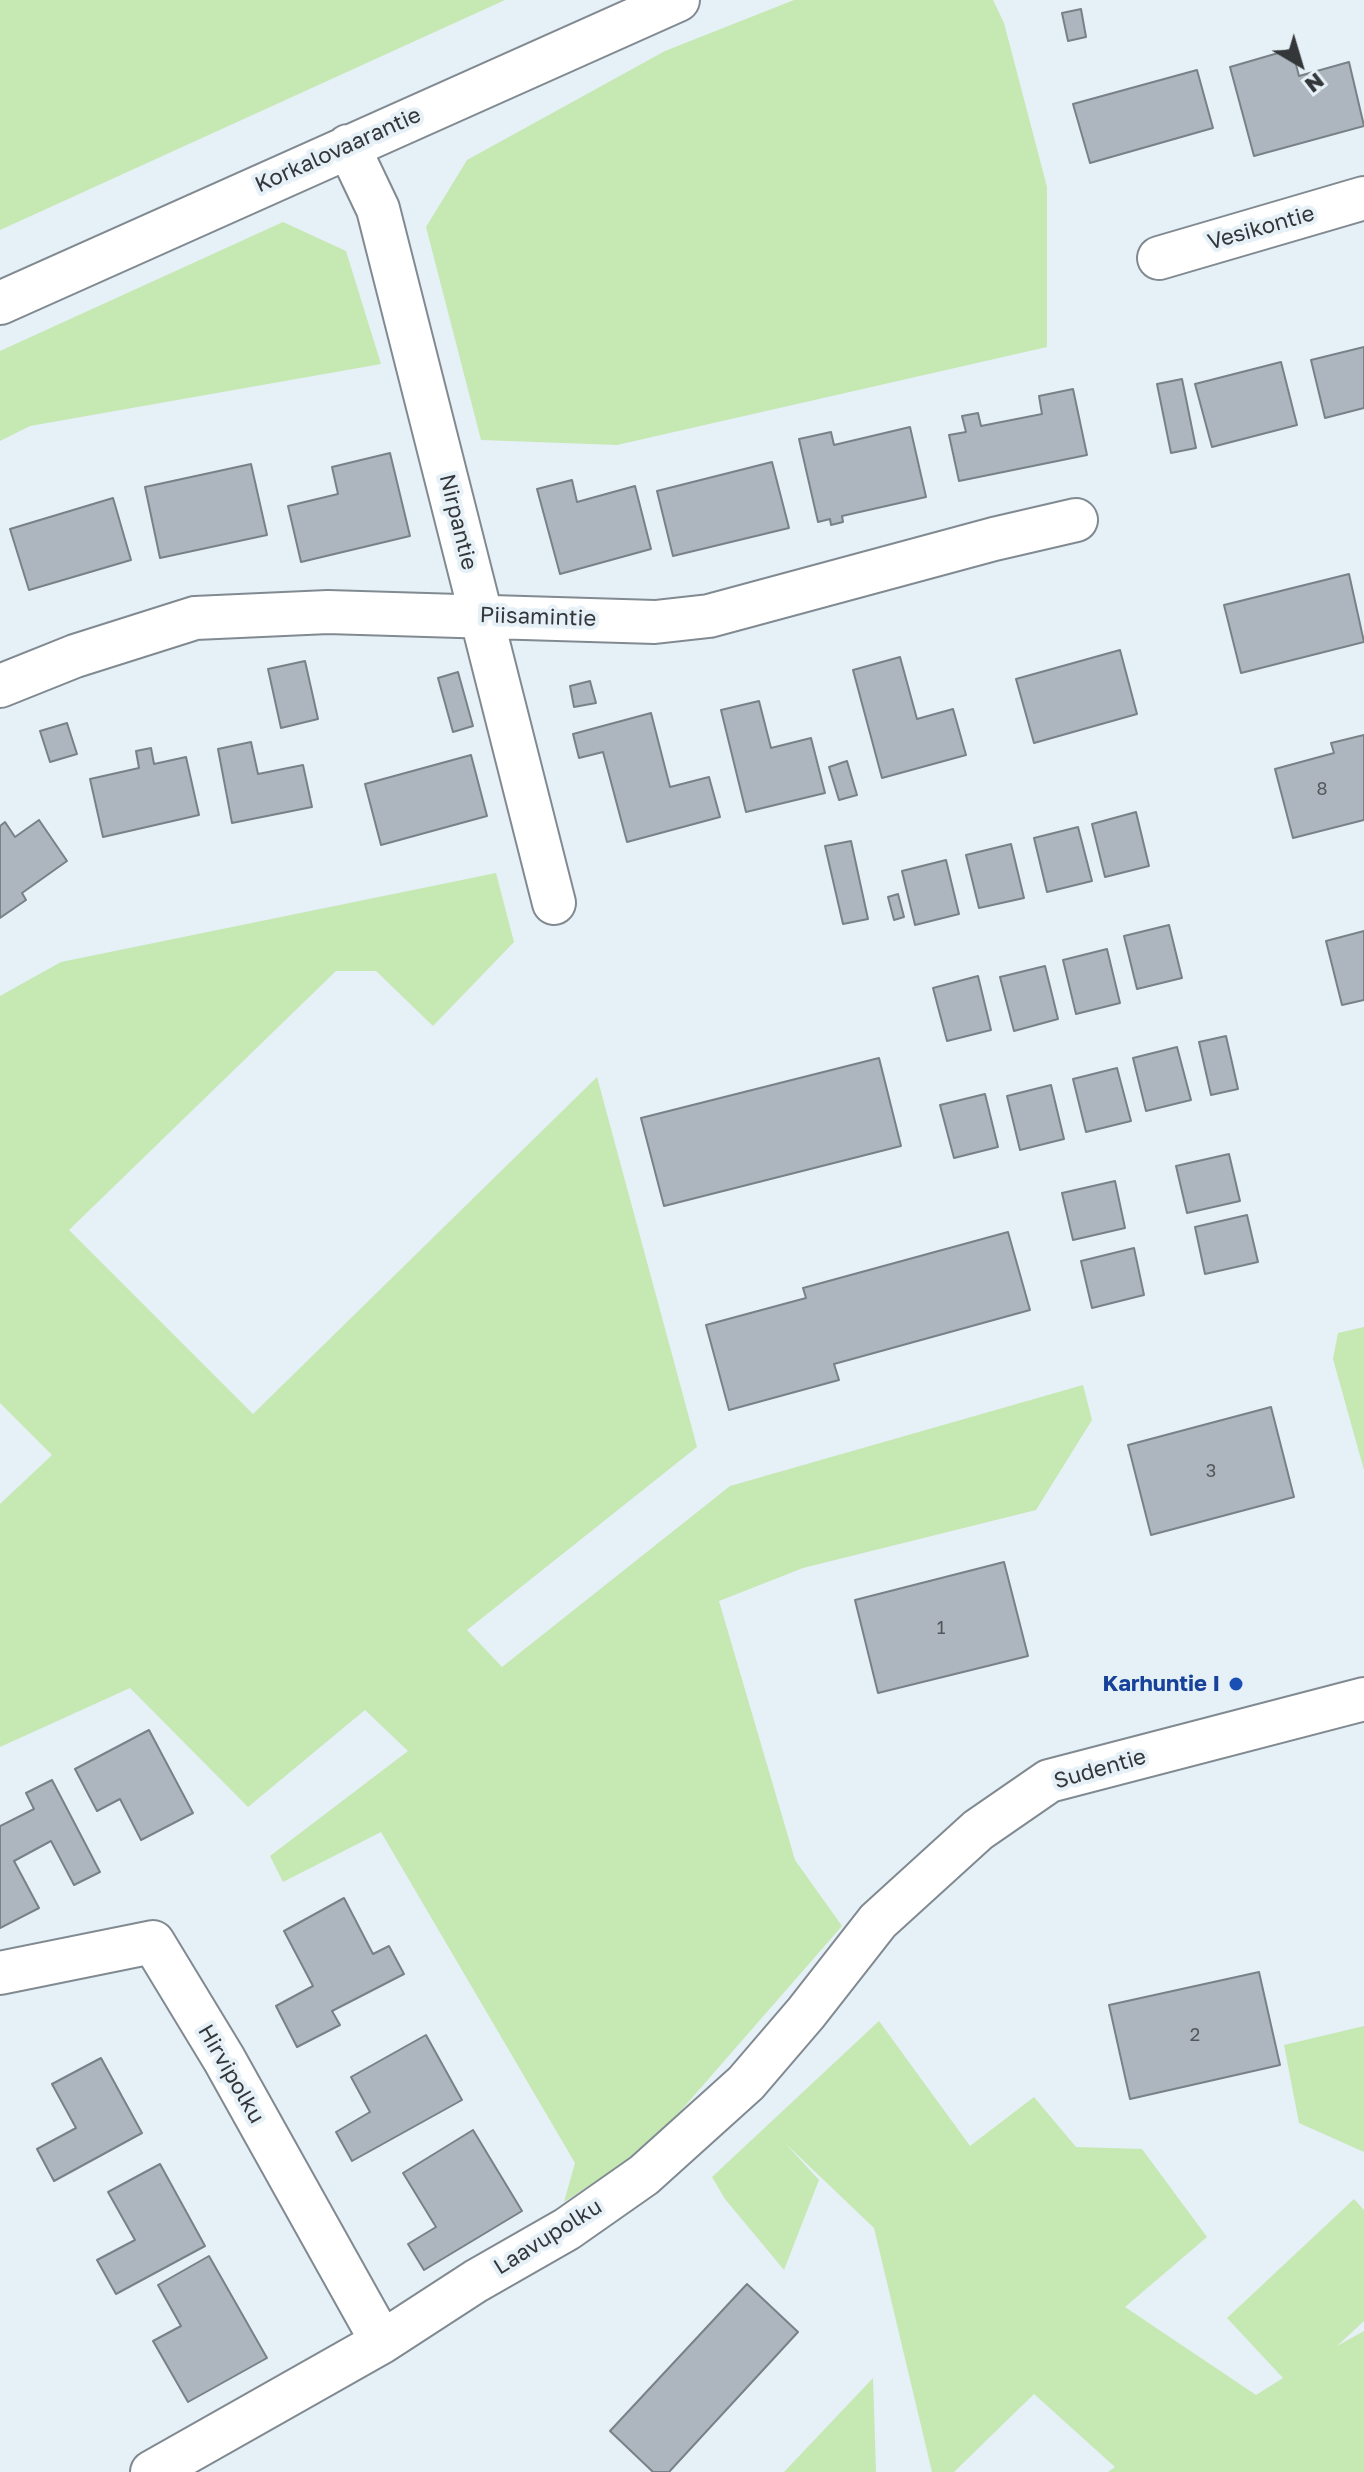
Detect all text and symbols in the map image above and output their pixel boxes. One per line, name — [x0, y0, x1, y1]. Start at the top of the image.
north arrow — [1260, 24, 1340, 104]
text: N — [1300, 68, 1330, 99]
street label: Korkalovaarantie — [251, 102, 425, 198]
street label: Vesikontie — [1205, 200, 1317, 256]
street label: Nirpantie — [433, 471, 483, 573]
street label: Piisamintie — [479, 602, 597, 632]
house number: 8 — [1317, 778, 1327, 800]
house number: 3 — [1206, 1460, 1216, 1482]
house number: 1 — [937, 1617, 945, 1639]
place label: Karhuntie I — [1102, 1671, 1220, 1697]
marker: Karhuntie I — [1227, 1675, 1245, 1693]
street label: Sudentie — [1051, 1743, 1149, 1795]
street label: Hirvipolku — [192, 2020, 270, 2128]
house number: 2 — [1190, 2024, 1200, 2046]
street label: Laavupolku — [489, 2193, 607, 2281]

